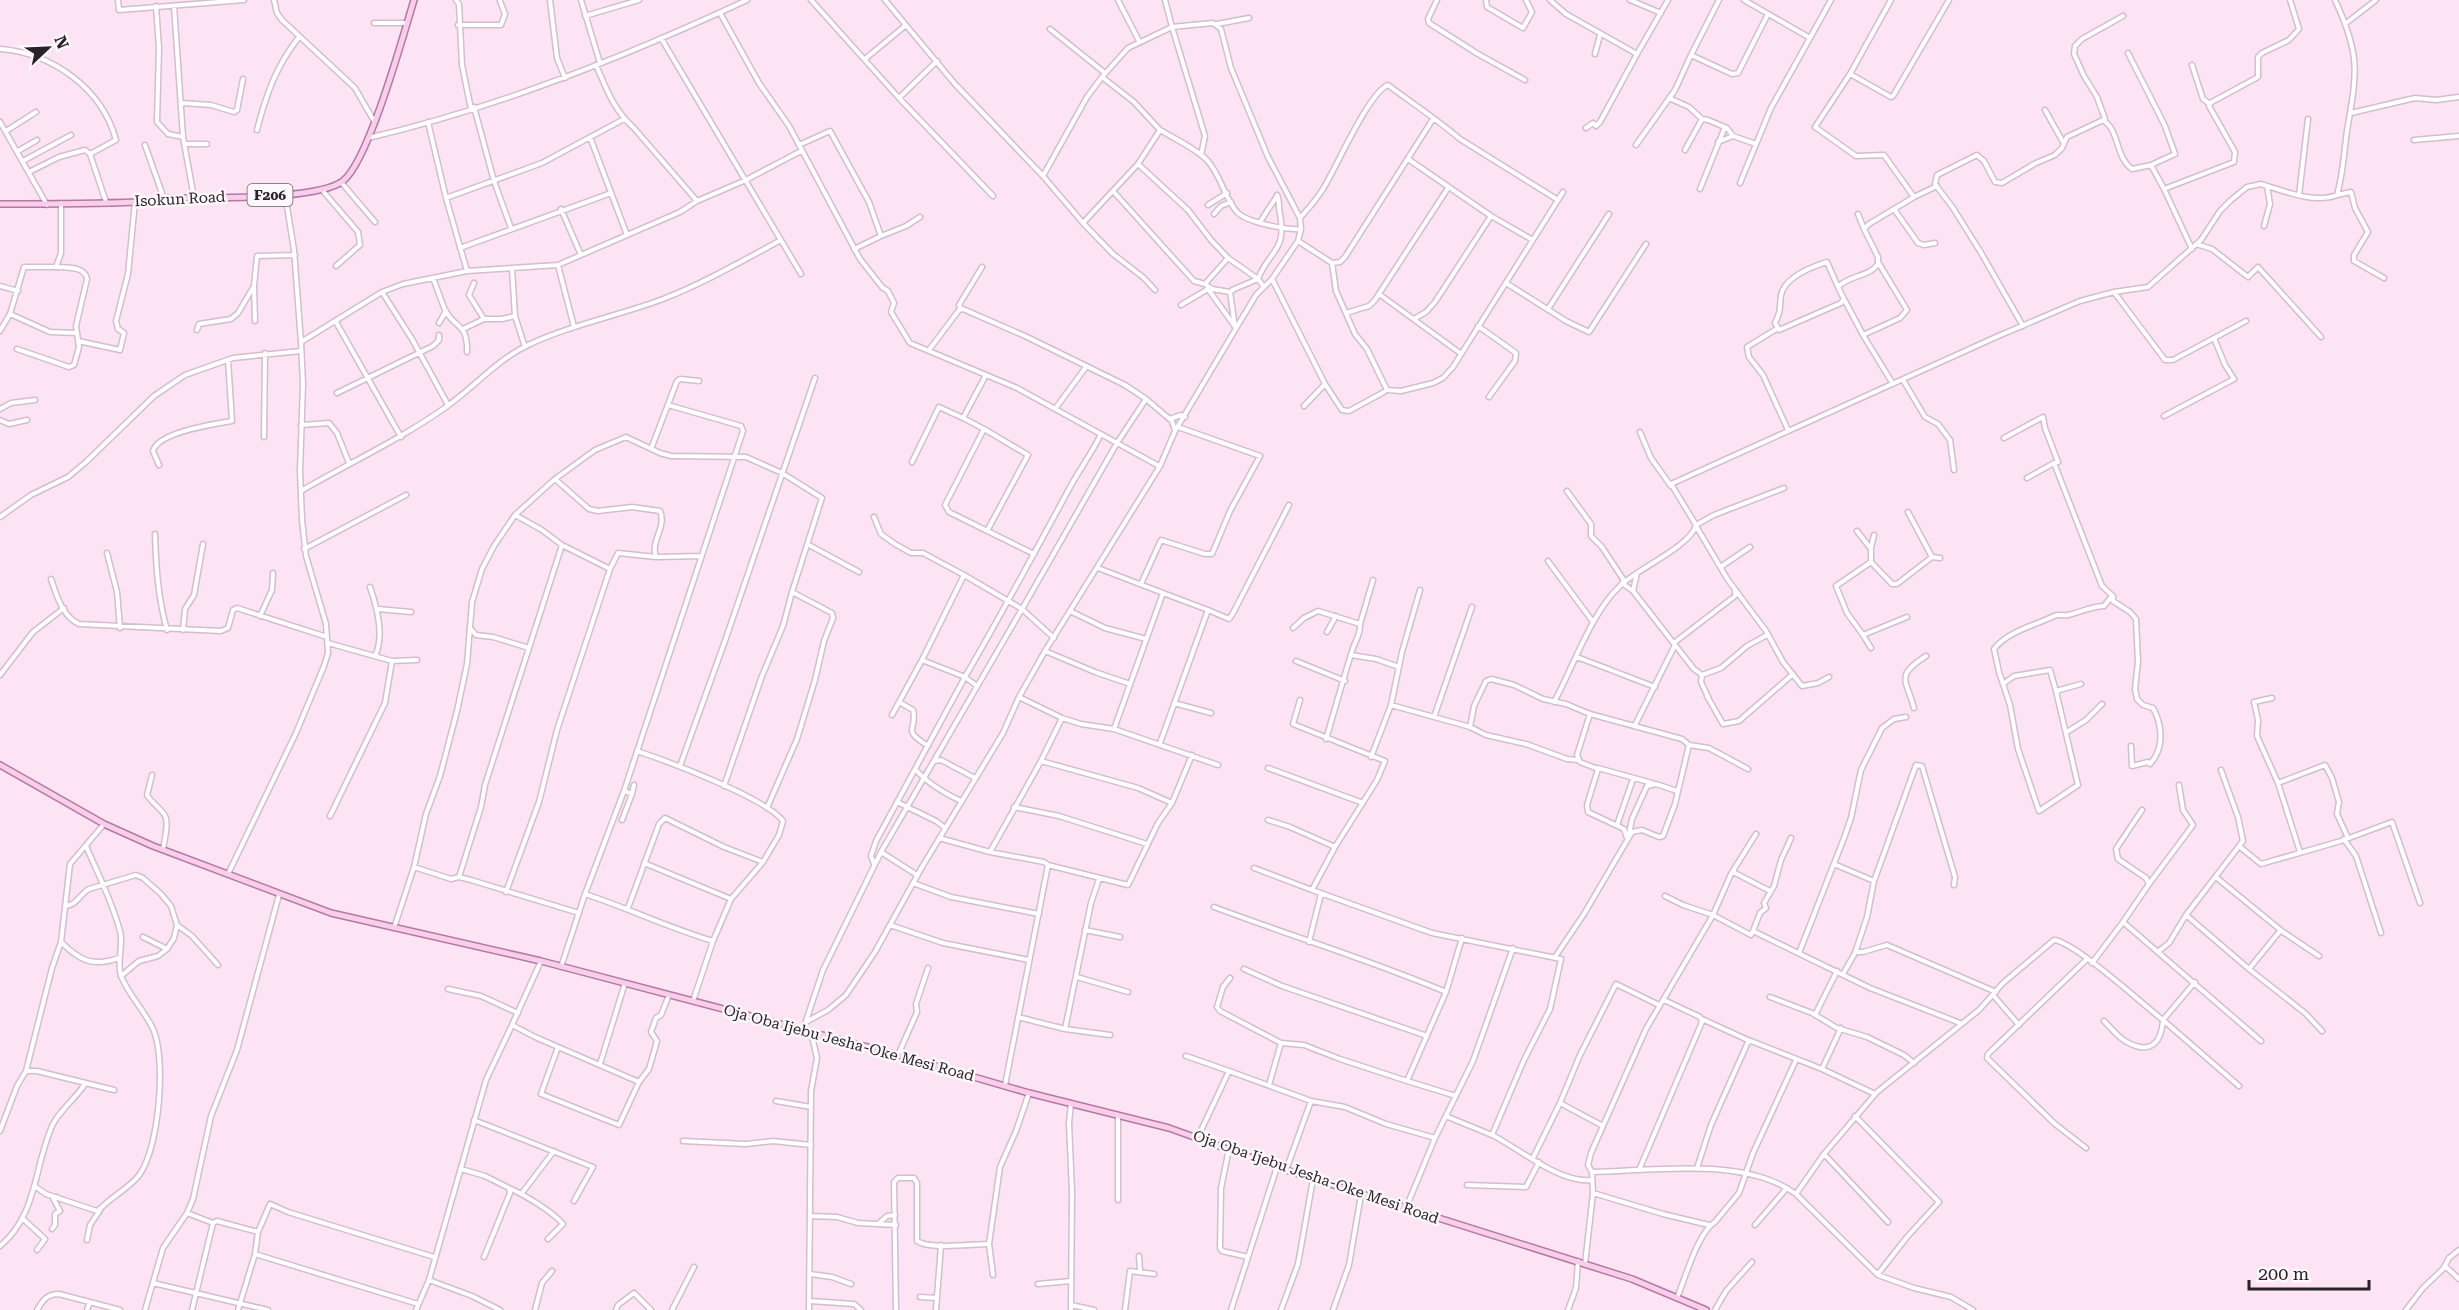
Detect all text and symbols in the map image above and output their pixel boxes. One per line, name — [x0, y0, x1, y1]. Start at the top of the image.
north arrow — [18, 18, 78, 78]
text: N — [50, 33, 73, 52]
road number: F206 — [248, 184, 292, 206]
street label: Isokun Road — [134, 188, 226, 210]
street label: Oja Oba Ijebu Jesha-Oke Mesi Road — [722, 1001, 977, 1085]
street label: Oja Oba Ijebu Jesha-Oke Mesi Road — [1191, 1126, 1442, 1228]
scale bar — [2249, 1253, 2369, 1291]
text: 200 m — [2258, 1263, 2309, 1284]

